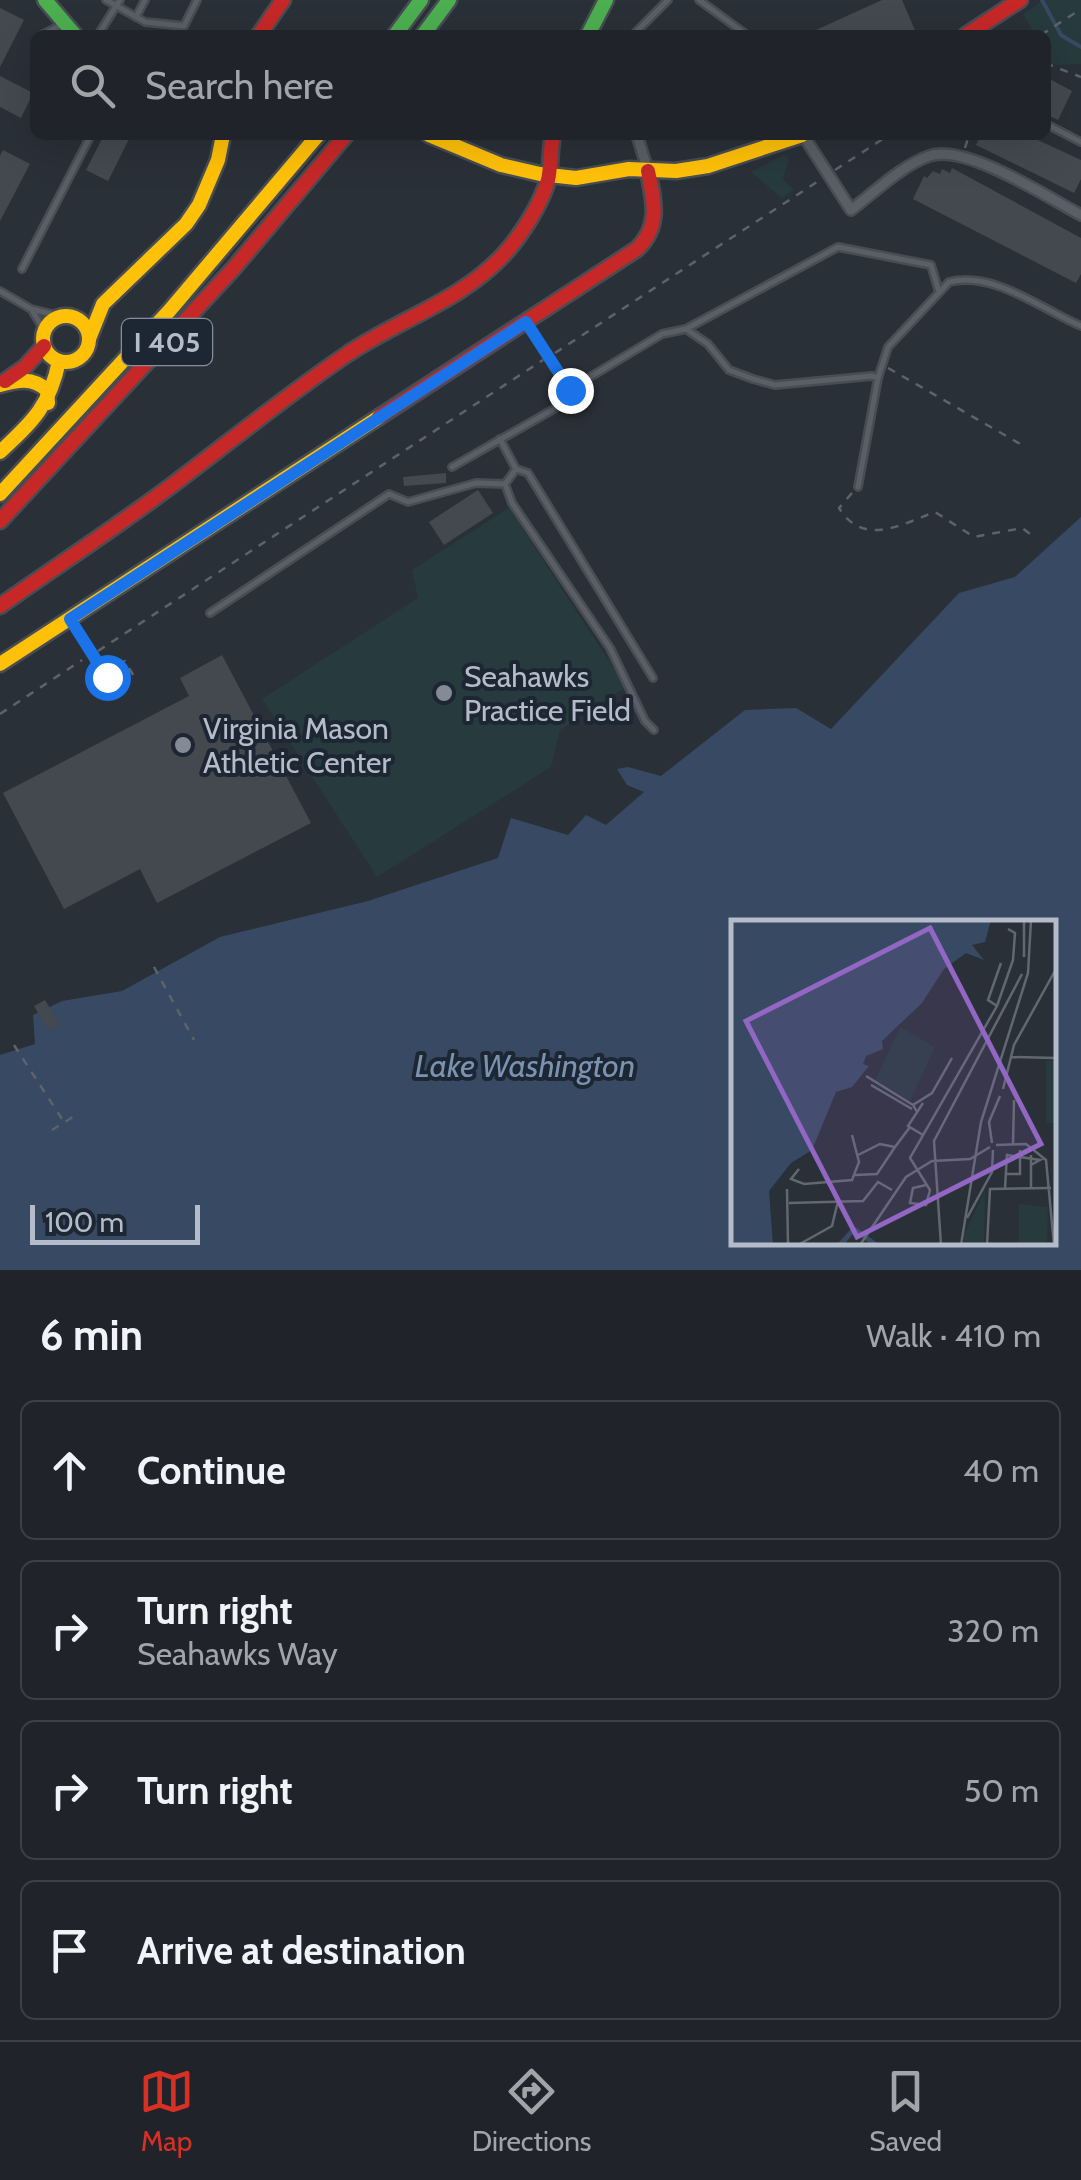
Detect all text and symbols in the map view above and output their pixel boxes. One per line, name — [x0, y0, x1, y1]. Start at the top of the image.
search box — [30, 30, 1051, 140]
icon: search — [65, 58, 120, 113]
text: Search here — [145, 62, 334, 109]
road number: I 405 — [122, 319, 212, 365]
route end — [548, 368, 594, 414]
route start — [85, 655, 131, 701]
place label: Seahawks Practice Field — [464, 658, 631, 729]
marker: Seahawks Practice Field — [433, 682, 455, 704]
place label: Virginia Mason Athletic Center — [203, 710, 391, 781]
marker: Virginia Mason Athletic Center — [172, 734, 194, 756]
inset map — [731, 920, 1056, 1245]
water label: Lake Washington — [415, 1046, 635, 1085]
scale bar — [30, 1200, 200, 1244]
text: 100 m — [45, 1205, 124, 1239]
text: 6 min — [40, 1309, 143, 1361]
text: Walk · 410 m — [866, 1316, 1041, 1355]
icon: ahead — [42, 1443, 97, 1498]
text: Continue — [137, 1447, 286, 1494]
text: 40 m — [963, 1451, 1039, 1490]
text: Turn right — [137, 1587, 293, 1634]
icon: right — [42, 1603, 97, 1658]
text: 320 m — [947, 1611, 1039, 1650]
text: Seahawks Way — [137, 1634, 338, 1673]
icon: right — [42, 1763, 97, 1818]
text: Turn right — [137, 1767, 293, 1814]
text: 50 m — [964, 1771, 1039, 1810]
icon: arrive — [42, 1923, 97, 1978]
text: Arrive at destination — [137, 1927, 466, 1974]
tab: Map — [139, 2064, 194, 2158]
tab: Directions — [472, 2064, 591, 2158]
tab: Saved — [869, 2064, 942, 2158]

